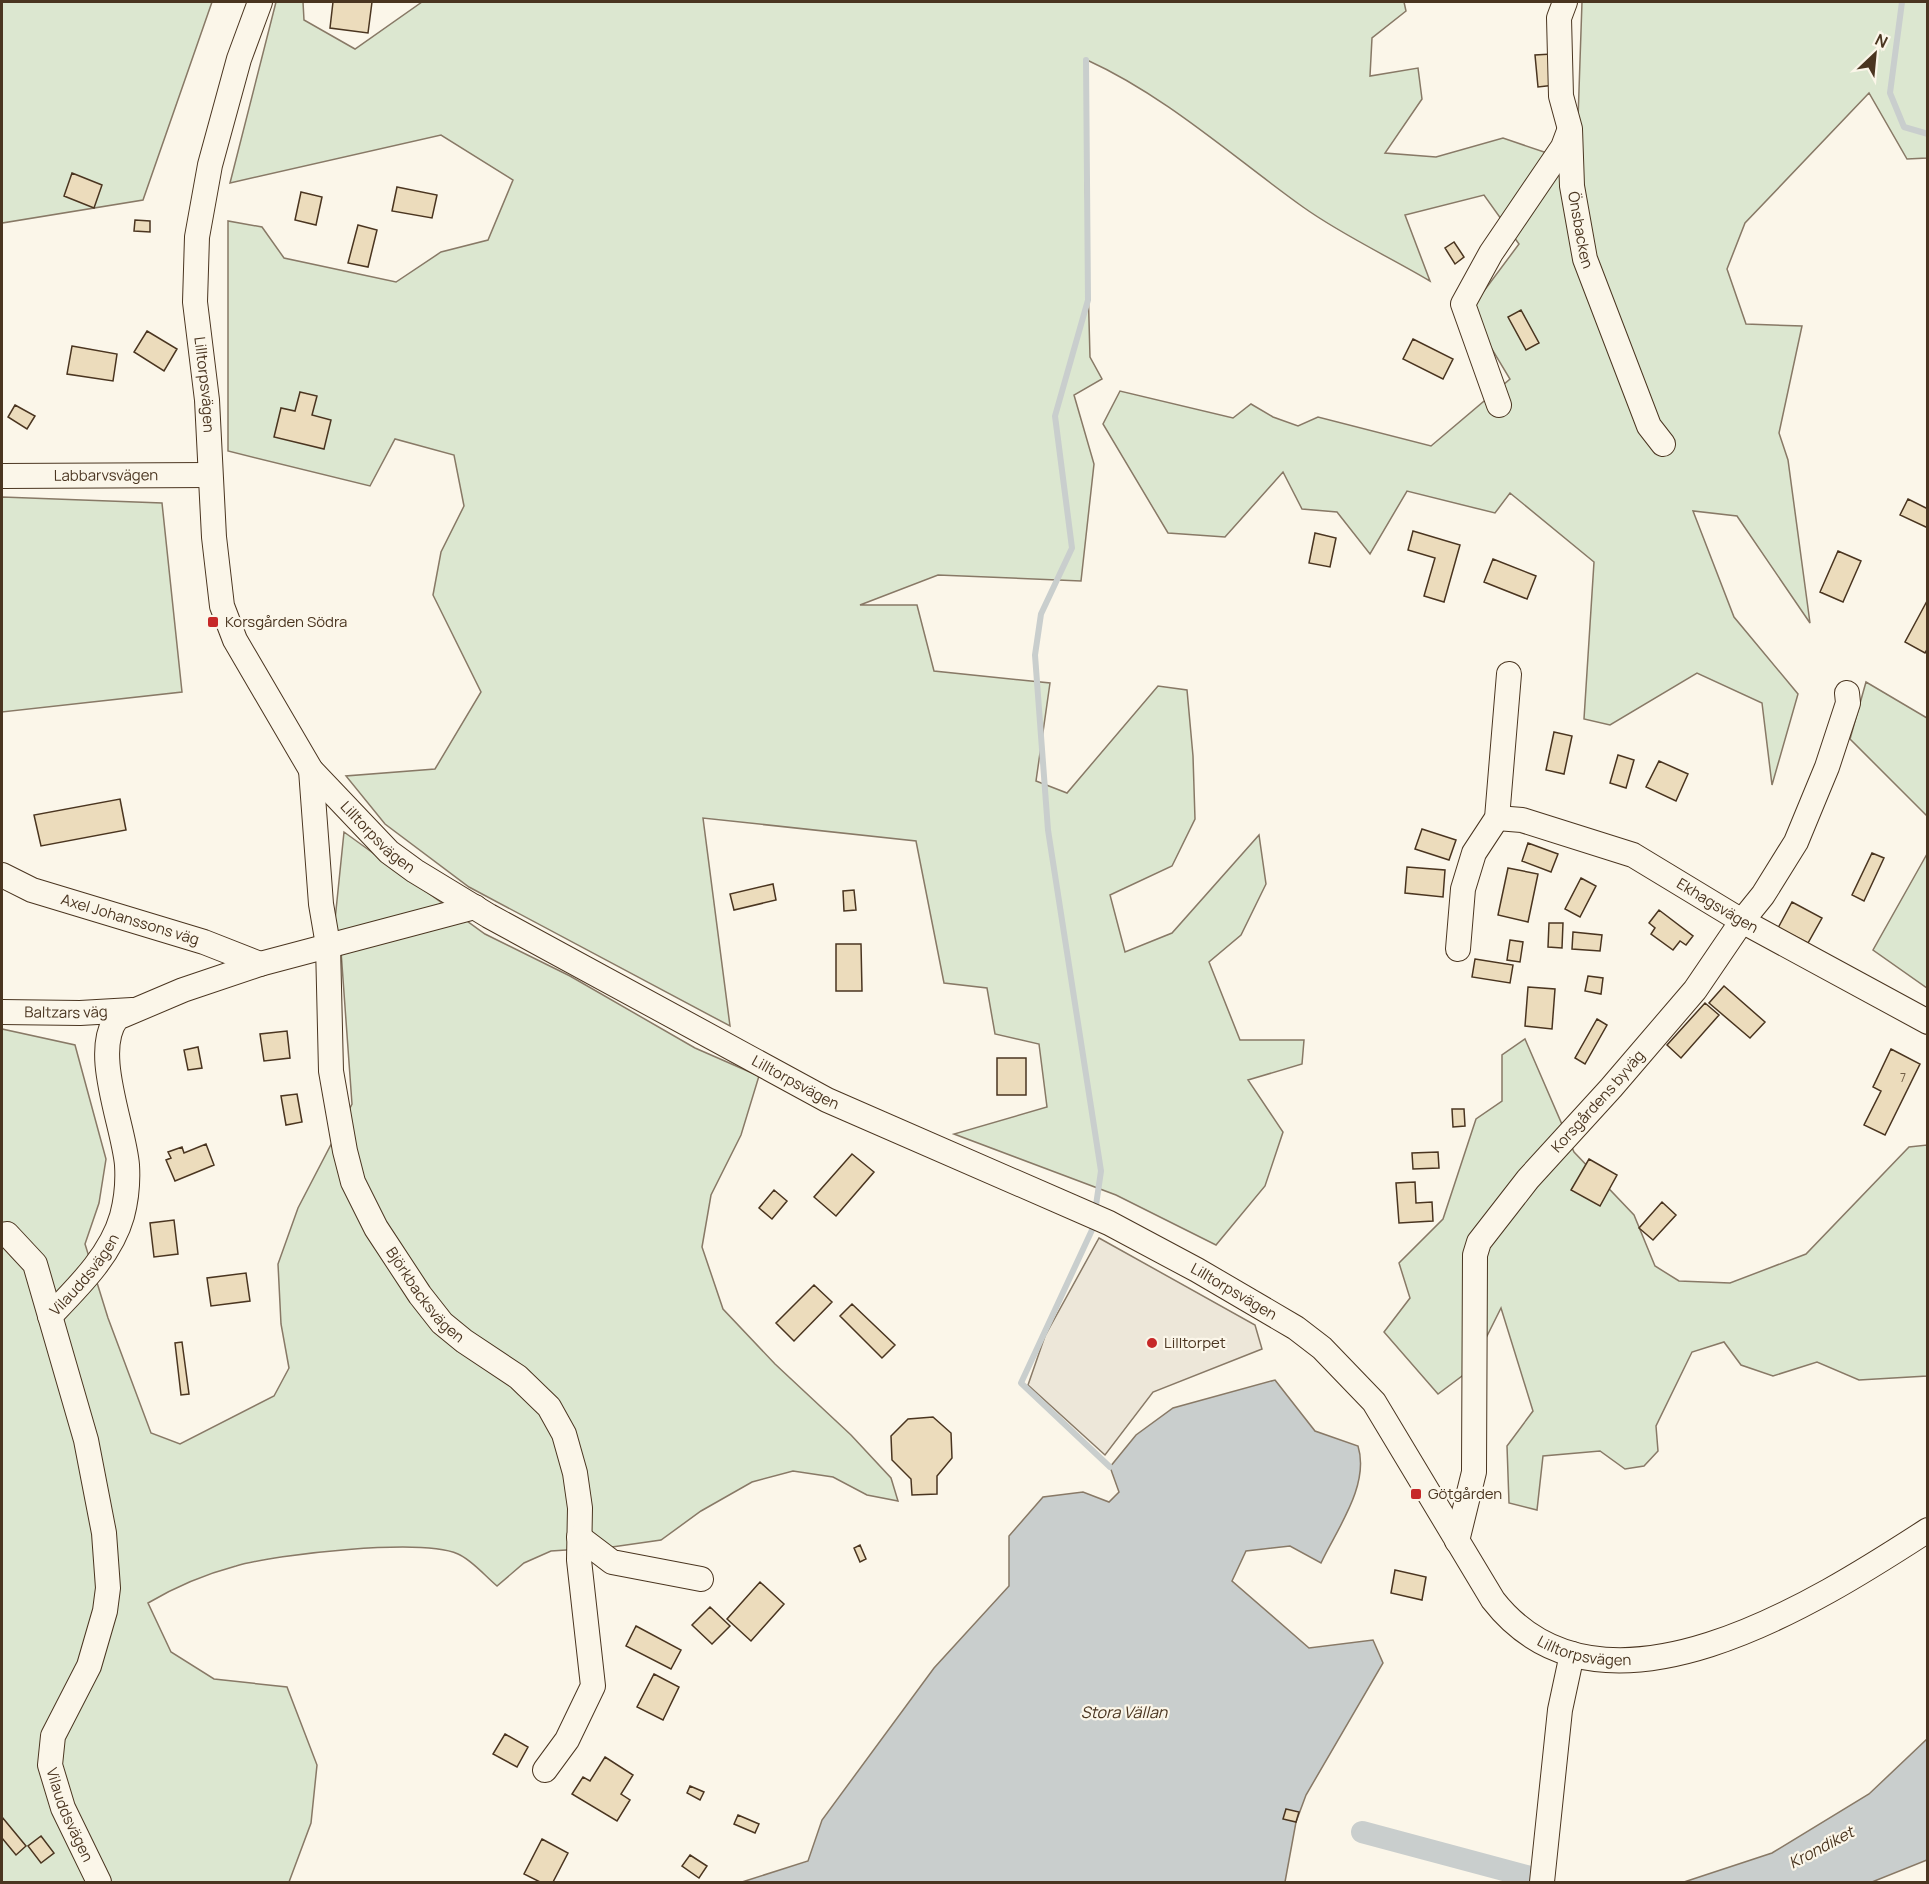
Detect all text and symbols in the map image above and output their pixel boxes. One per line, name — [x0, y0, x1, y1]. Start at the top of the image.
north arrow — [1845, 24, 1905, 84]
text: N — [1872, 28, 1892, 53]
street label: Önsbacken — [1563, 190, 1599, 272]
street label: Lilltorpsvägen — [189, 335, 220, 433]
street label: Labbarvsvägen — [54, 464, 158, 486]
place label: Korsgården Södra — [225, 611, 347, 632]
marker: Korsgården Södra — [206, 615, 220, 629]
street label: Lilltorpsvägen — [336, 796, 420, 878]
street label: Ekhagsvägen — [1673, 873, 1762, 938]
street label: Axel Johanssons väg — [59, 888, 202, 950]
street label: Baltzars väg — [24, 1000, 108, 1023]
street label: Korsgårdens byväg — [1546, 1045, 1649, 1157]
street label: Lilltorpsvägen — [748, 1050, 843, 1114]
house number: 7 — [1900, 1069, 1906, 1086]
street label: Vilauddsvägen — [45, 1230, 124, 1320]
street label: Björkbacksvägen — [381, 1243, 469, 1347]
street label: Lilltorpsvägen — [1187, 1258, 1281, 1325]
place label: Lilltorpet — [1164, 1332, 1226, 1353]
marker: Lilltorpet — [1145, 1336, 1159, 1350]
place label: Götgården — [1428, 1483, 1502, 1504]
marker: Götgården — [1409, 1487, 1423, 1501]
street label: Lilltorpsvägen — [1534, 1630, 1632, 1670]
water label: Stora Vällan — [1081, 1701, 1168, 1723]
street label: Vilauddsvägen — [41, 1765, 99, 1865]
water label: Krondiket — [1785, 1820, 1859, 1873]

